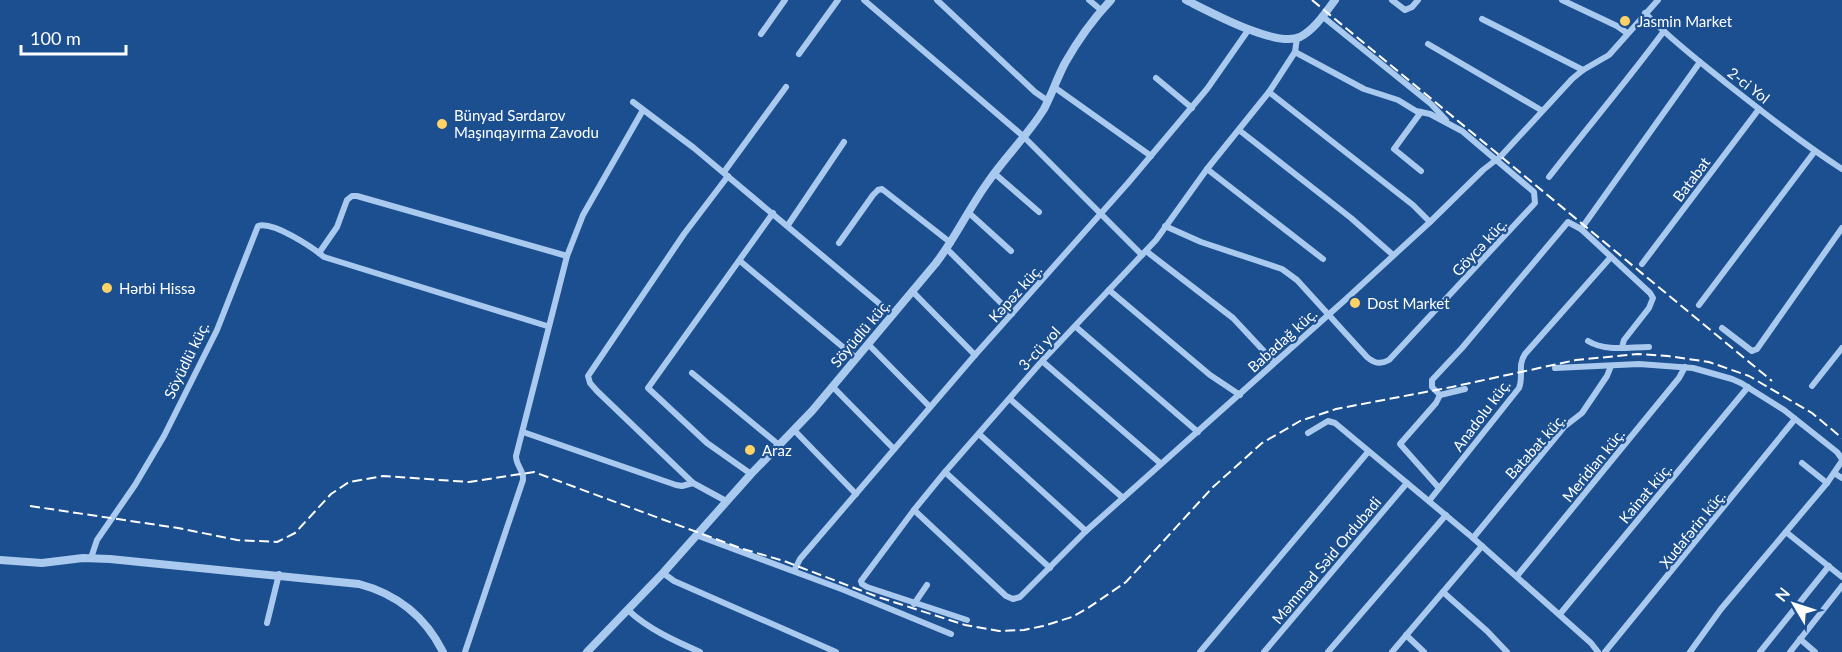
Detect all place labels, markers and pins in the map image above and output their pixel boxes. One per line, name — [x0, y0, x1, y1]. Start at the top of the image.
place label: Jasmin Market — [1637, 12, 1733, 30]
marker: Jasmin Market — [1618, 14, 1632, 28]
place label: Bünyad Sərdarov Maşınqayırma Zavodu — [454, 106, 599, 141]
marker: Bünyad Sərdarov Maşınqayırma Zavodu — [435, 117, 449, 131]
place label: Hərbi Hissə — [119, 279, 195, 297]
marker: Hərbi Hissə — [100, 281, 114, 295]
place label: Dost Market — [1367, 294, 1450, 312]
marker: Dost Market — [1348, 296, 1362, 310]
place label: Araz — [762, 441, 792, 459]
marker: Araz — [743, 443, 757, 457]

